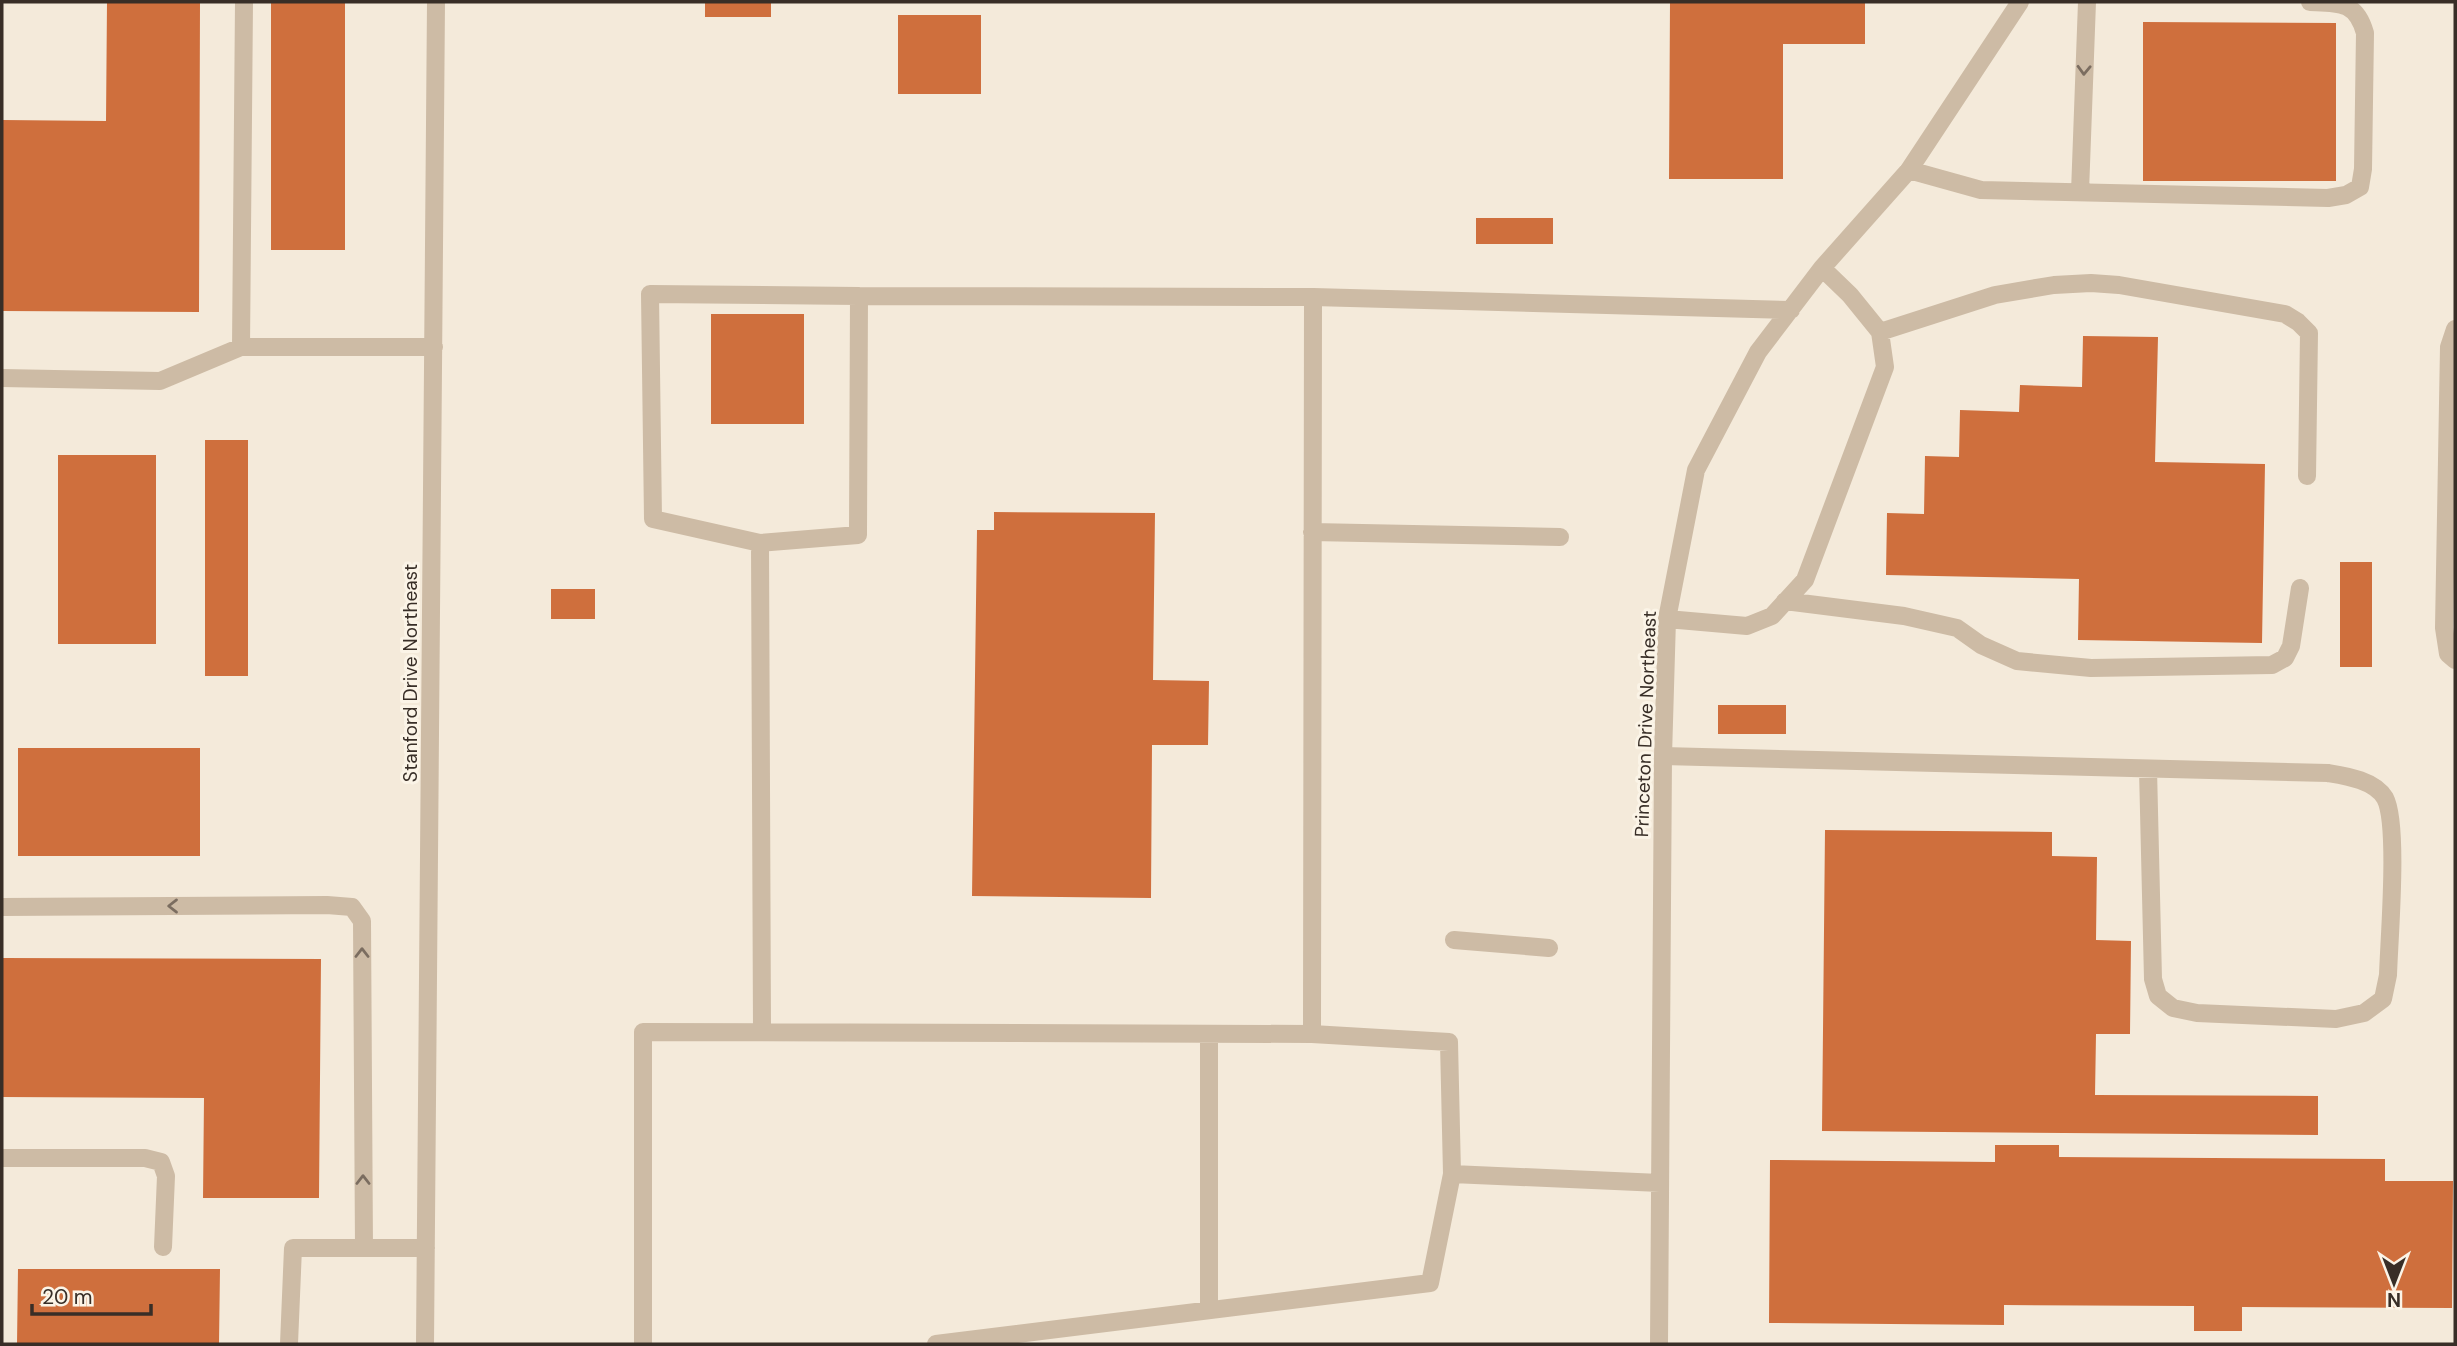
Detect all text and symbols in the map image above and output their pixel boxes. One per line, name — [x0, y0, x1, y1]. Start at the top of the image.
one-way arrow — [2077, 65, 2092, 76]
street label: Stanford Drive Northeast — [398, 564, 423, 782]
street label: Princeton Drive Northeast — [1629, 610, 1662, 838]
one-way arrow — [168, 898, 178, 914]
one-way arrow — [354, 947, 370, 957]
one-way arrow — [356, 1174, 371, 1185]
north arrow — [2359, 1248, 2429, 1318]
scale bar — [32, 1272, 150, 1316]
text: 20 m — [42, 1283, 93, 1311]
text: N — [2387, 1287, 2401, 1312]

